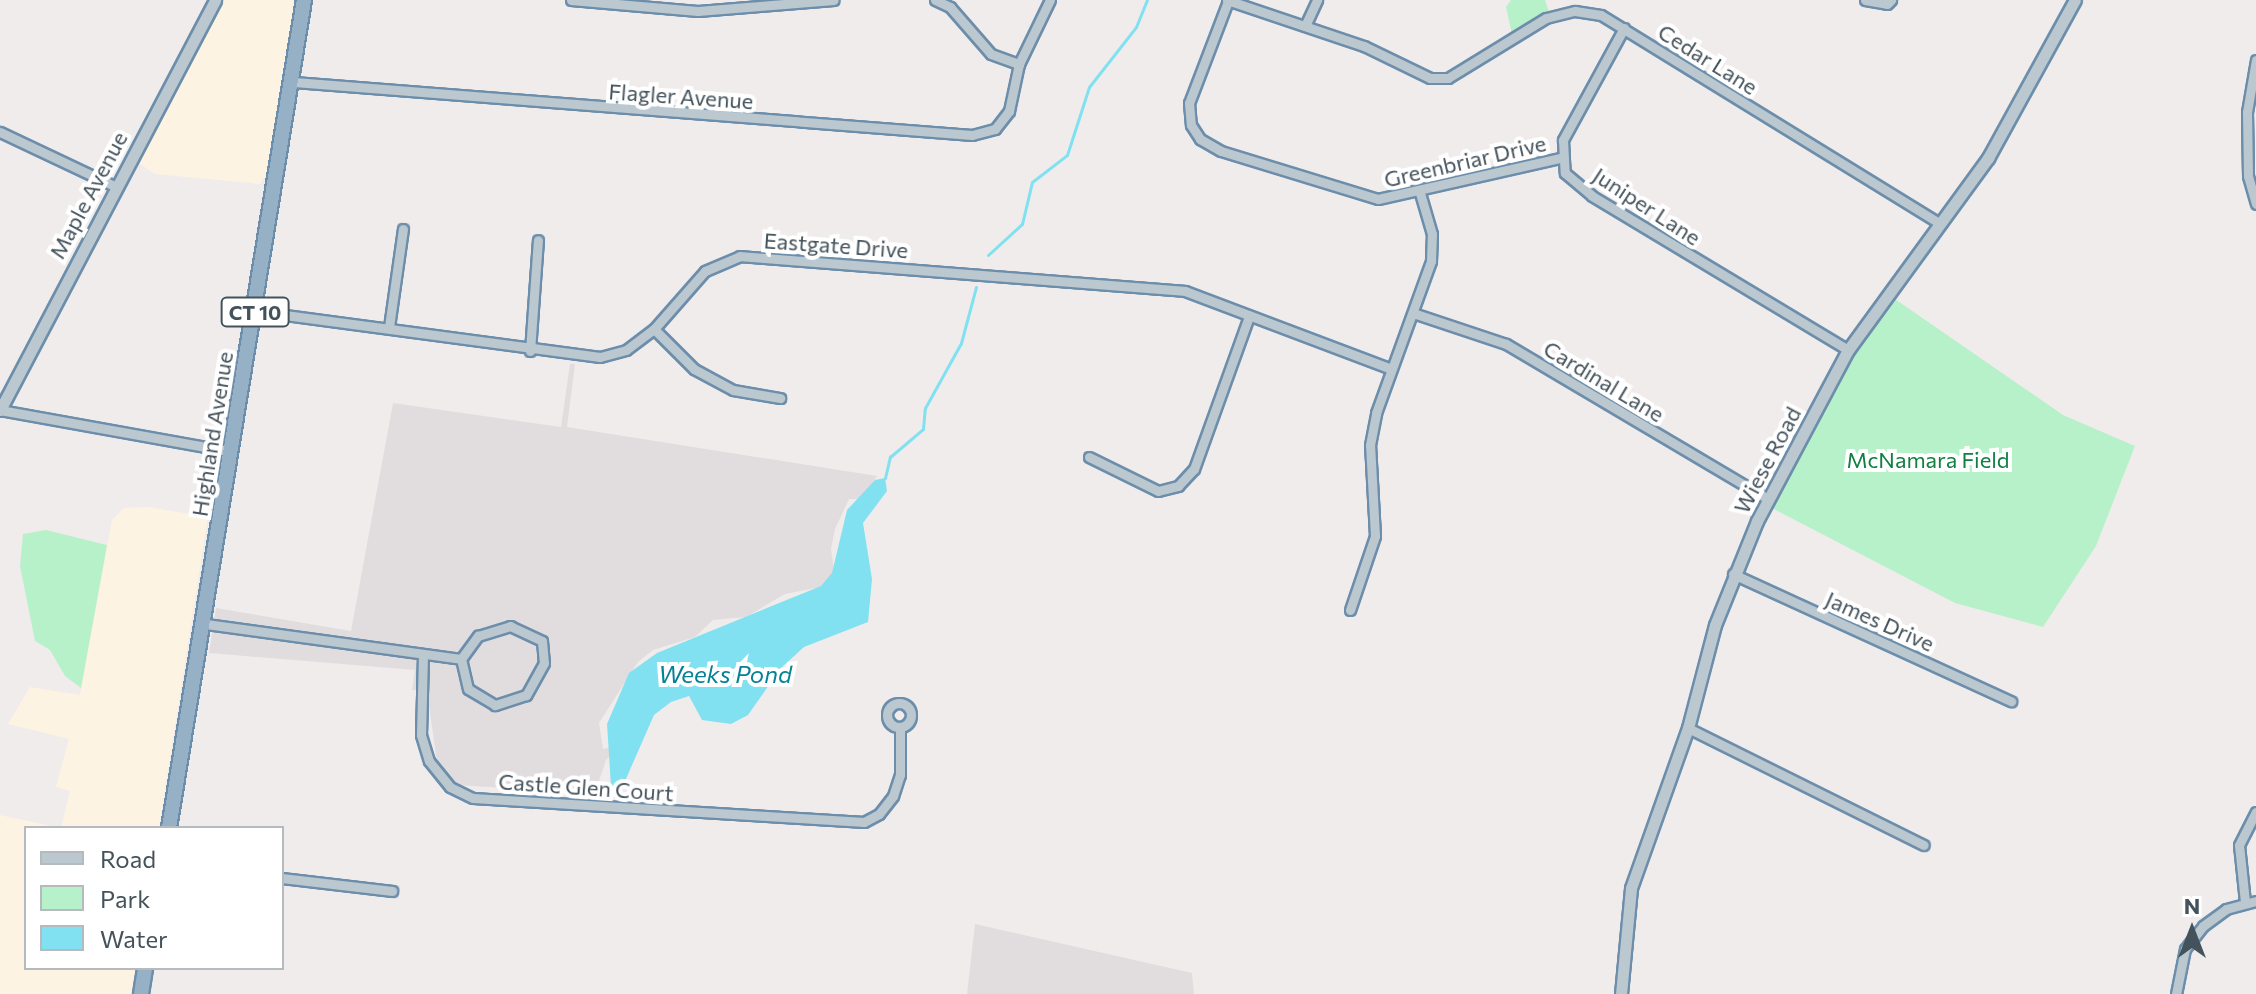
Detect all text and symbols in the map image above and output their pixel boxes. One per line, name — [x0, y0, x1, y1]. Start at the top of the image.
street label: Cedar Lane — [1653, 18, 1763, 100]
street label: Flagler Avenue — [608, 78, 754, 114]
street label: Maple Avenue — [43, 127, 133, 263]
street label: Greenbriar Drive — [1381, 130, 1549, 192]
street label: Juniper Lane — [1588, 161, 1706, 251]
street label: Eastgate Drive — [763, 227, 909, 263]
road number: CT 10 — [219, 296, 291, 328]
street label: Cardinal Lane — [1539, 335, 1669, 427]
street label: Highland Avenue — [186, 350, 238, 518]
street label: Wiese Road — [1728, 402, 1806, 518]
park label: McNamara Field — [1846, 447, 2010, 473]
street label: James Drive — [1822, 585, 1938, 657]
water label: Weeks Pond — [658, 660, 792, 688]
street label: Castle Glen Court — [498, 768, 674, 806]
legend — [24, 826, 284, 970]
text: Road — [100, 844, 156, 873]
text: Park — [100, 884, 150, 913]
north arrow — [2152, 890, 2232, 970]
text: N — [2184, 892, 2200, 919]
text: Water — [100, 924, 168, 953]

